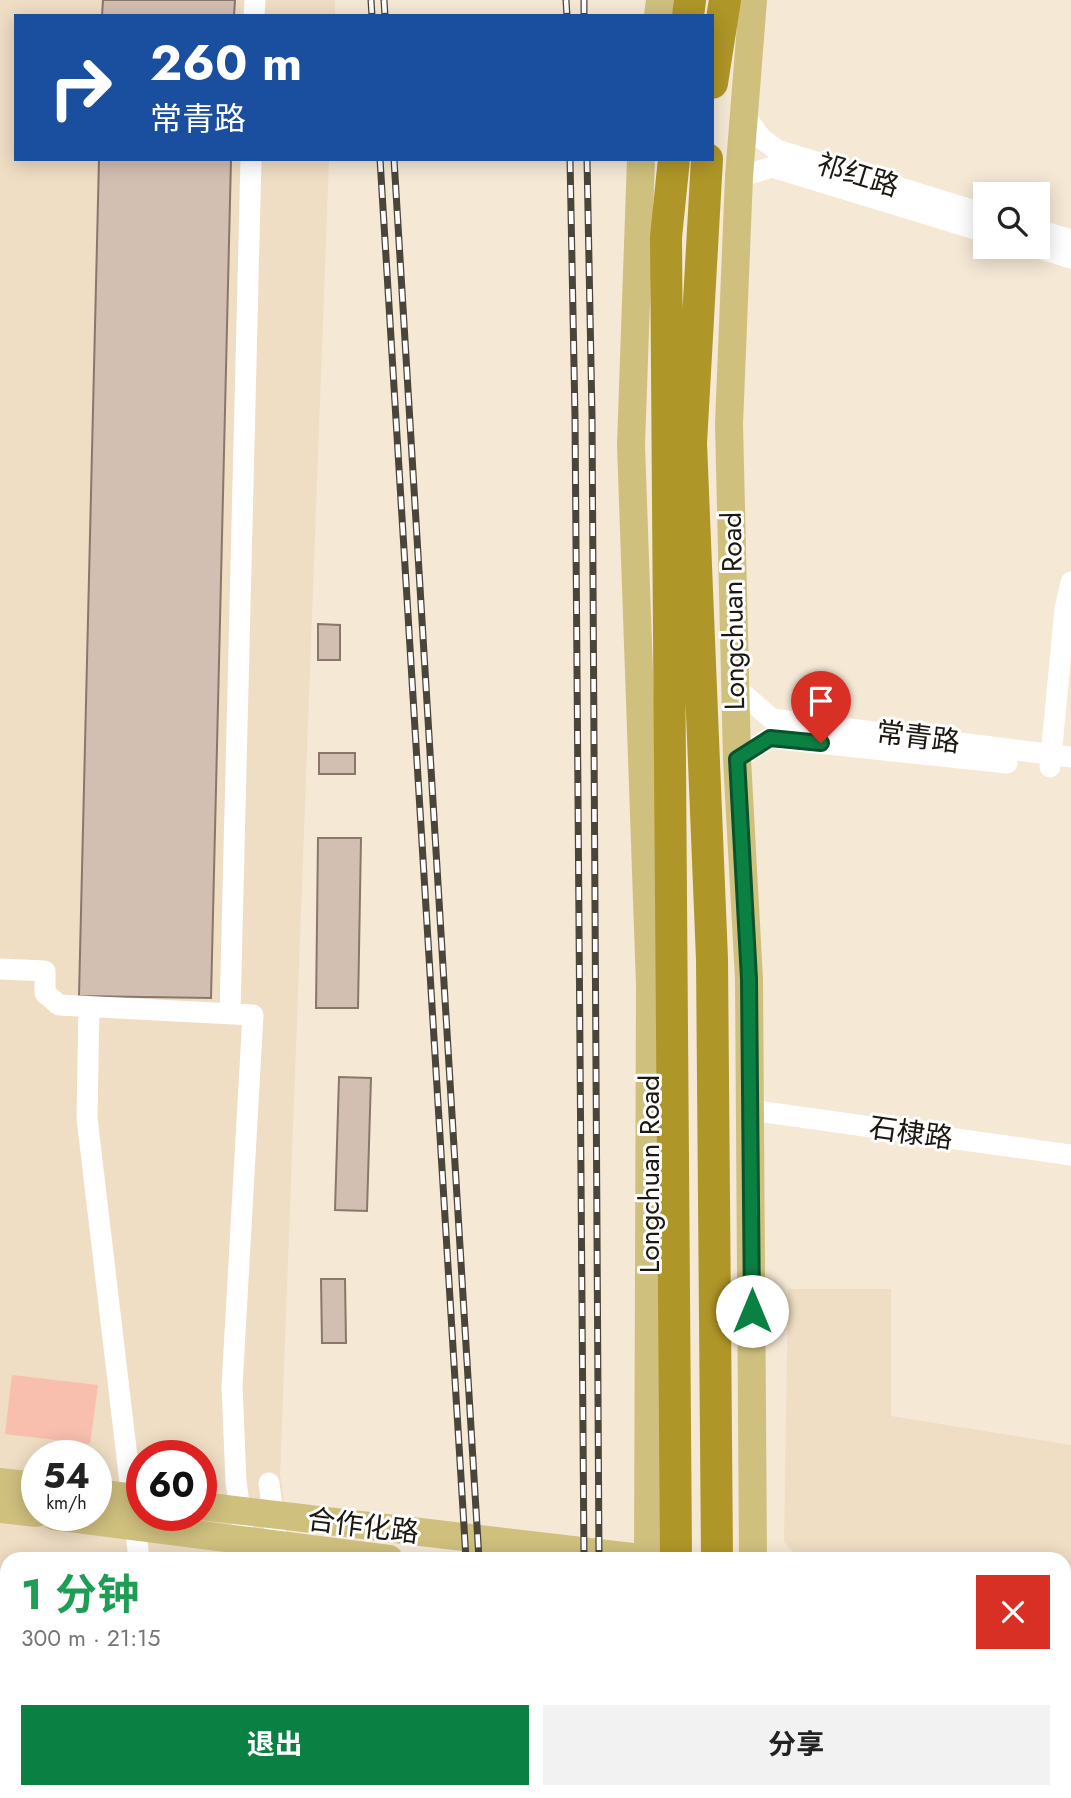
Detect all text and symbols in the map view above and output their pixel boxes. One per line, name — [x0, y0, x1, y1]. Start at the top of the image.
text: 260 m — [150, 28, 302, 98]
icon: right — [35, 42, 126, 133]
text: 常青路 — [150, 96, 246, 142]
street label: 祁红路 — [812, 143, 904, 207]
map controls — [973, 182, 1050, 259]
button: search — [973, 182, 1050, 259]
street label: Longchuan Road — [711, 512, 755, 710]
pin — [791, 671, 851, 743]
icon: arrive — [802, 682, 840, 720]
street label: 常青路 — [874, 712, 962, 762]
street label: Longchuan Road — [629, 1075, 670, 1273]
street label: 石棣路 — [867, 1107, 955, 1159]
position arrow — [715, 1274, 789, 1348]
speed limit sign: 60 — [126, 1440, 217, 1531]
text: 54 — [43, 1451, 90, 1501]
text: km/h — [46, 1490, 87, 1516]
street label: 合作化路 — [305, 1499, 421, 1553]
text: 1 分钟 — [21, 1564, 139, 1625]
button: close — [976, 1575, 1050, 1649]
text: 300 m · 21:15 — [21, 1621, 160, 1655]
button: 退出 — [21, 1705, 529, 1785]
button: 分享 — [543, 1705, 1050, 1785]

